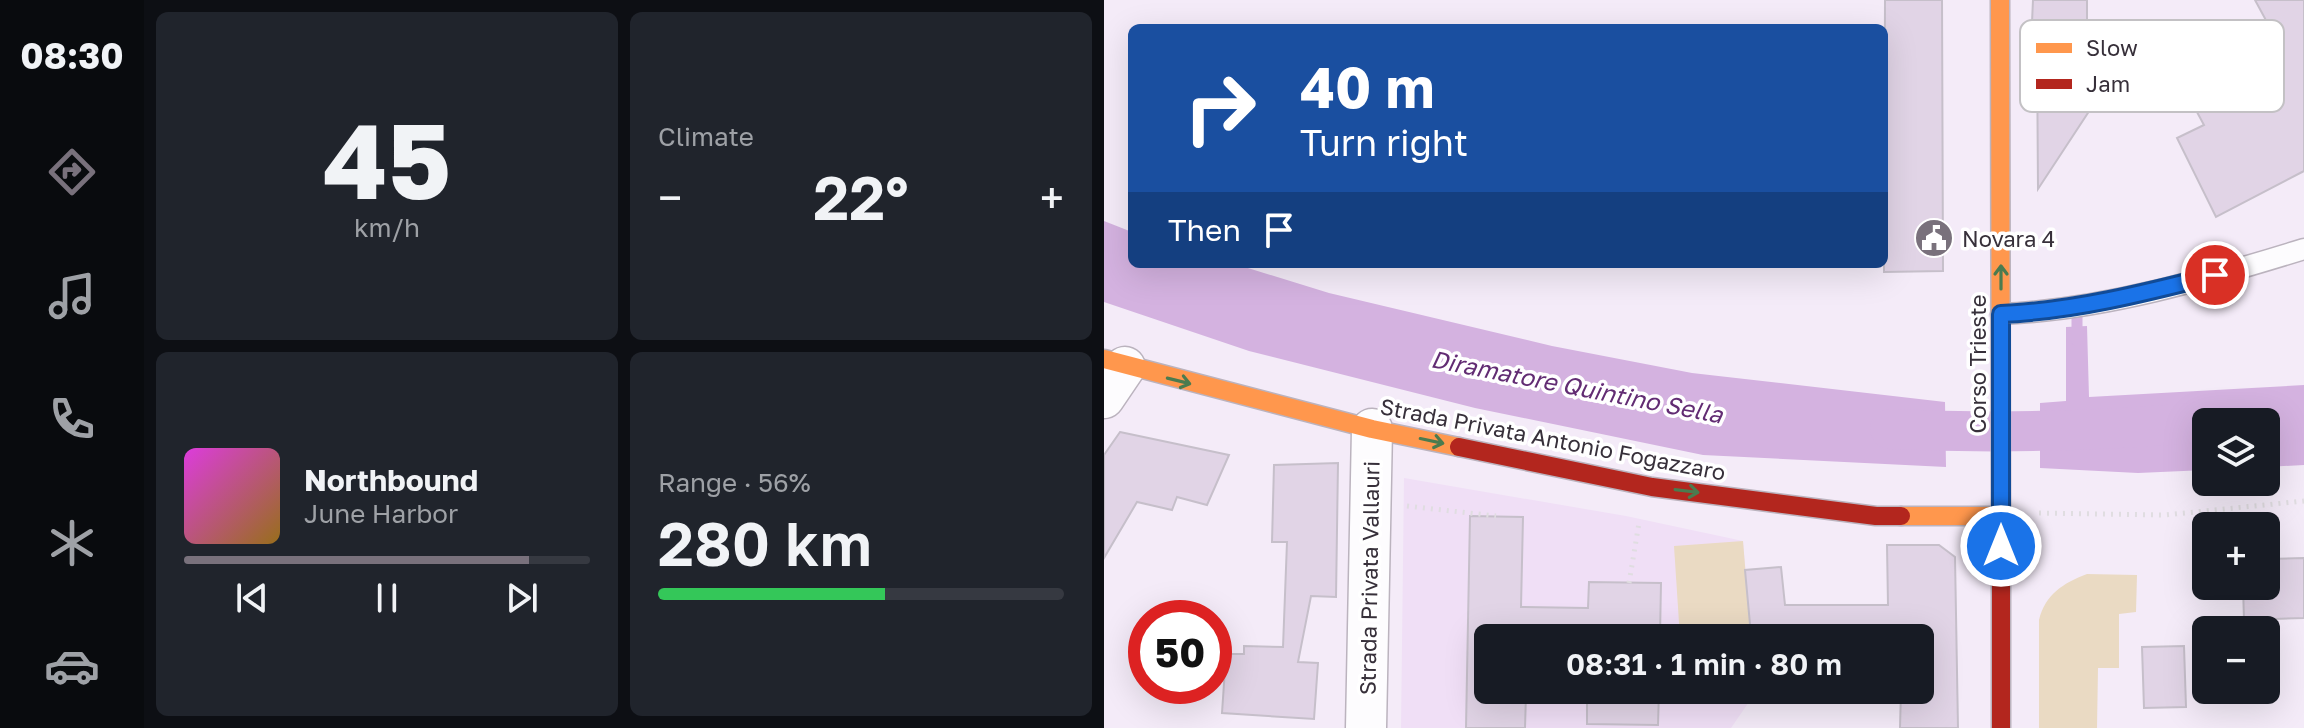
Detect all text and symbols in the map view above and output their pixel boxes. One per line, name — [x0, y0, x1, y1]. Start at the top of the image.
legend — [2020, 20, 2284, 112]
text: 08:30 — [20, 34, 124, 77]
text: Slow — [2086, 34, 2138, 61]
text: 40 m — [1300, 53, 1434, 120]
icon: right — [1168, 56, 1272, 160]
text: Jam — [2086, 70, 2130, 97]
text: 45 — [323, 97, 451, 222]
text: Climate — [658, 121, 754, 152]
text: Turn right — [1300, 121, 1468, 164]
icon: directions — [44, 144, 100, 200]
text: 22° — [813, 161, 909, 233]
text: − — [658, 171, 682, 224]
text: + — [1040, 171, 1064, 224]
icon: arrive — [1257, 208, 1301, 252]
text: km/h — [354, 212, 420, 243]
text: Then — [1168, 212, 1241, 248]
public building icon: Novara 4 — [1913, 217, 1955, 259]
place label: Novara 4 — [1962, 225, 2055, 252]
pin — [2181, 241, 2249, 309]
icon: arrive — [2193, 253, 2237, 297]
one-way arrow — [1993, 264, 2009, 291]
icon: music — [44, 268, 100, 324]
street label: Corso Trieste — [1964, 294, 1991, 434]
water label: Diramatore Quintino Sella — [1429, 344, 1727, 429]
one-way arrow — [1165, 374, 1191, 389]
icon: phone — [44, 391, 100, 447]
street label: Strada Privata Antonio Fogazzaro — [1378, 392, 1728, 486]
map controls — [2192, 408, 2280, 704]
button: layers — [2192, 408, 2280, 496]
one-way arrow — [1418, 434, 1444, 449]
street label: Strada Privata Vallauri — [1353, 461, 1385, 695]
text: Northbound — [304, 462, 478, 498]
text: Range · 56% — [658, 467, 811, 498]
one-way arrow — [1674, 484, 1699, 499]
text: June Harbor — [304, 498, 458, 529]
position arrow — [1959, 504, 2043, 588]
text: 280 km — [658, 507, 872, 579]
button: + — [2192, 512, 2280, 600]
icon: climate — [44, 515, 100, 571]
icon: previous — [230, 576, 274, 620]
icon: pause — [365, 576, 409, 620]
icon: next — [500, 576, 544, 620]
speed limit sign: 50 — [1128, 600, 1232, 704]
button: − — [2192, 616, 2280, 704]
icon: car — [44, 638, 100, 694]
text: 08:31 · 1 min · 80 m — [1566, 646, 1842, 682]

